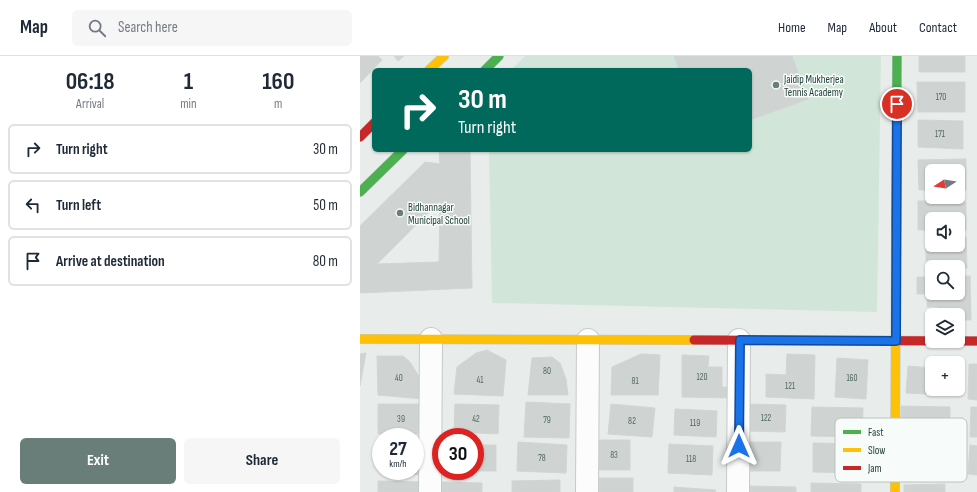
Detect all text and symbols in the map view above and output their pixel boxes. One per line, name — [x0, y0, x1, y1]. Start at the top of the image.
search box — [72, 10, 352, 46]
text: Map — [20, 16, 48, 39]
icon: search — [86, 17, 108, 39]
text: Search here — [118, 18, 178, 37]
text: Home — [778, 19, 806, 36]
text: Map — [828, 19, 847, 36]
text: About — [869, 19, 897, 36]
text: Contact — [919, 19, 957, 36]
text: 06:18 — [66, 67, 115, 96]
text: 1 — [184, 67, 193, 96]
text: 160 — [262, 67, 294, 96]
place label: Jaidip Mukherjea Tennis Academy — [783, 73, 844, 99]
marker: Jaidip Mukherjea Tennis Academy — [771, 80, 781, 90]
text: 30 m — [458, 83, 507, 116]
icon: right — [392, 84, 444, 136]
pin — [880, 87, 914, 121]
house number: 170 — [936, 92, 946, 103]
icon: arrive — [886, 93, 908, 115]
text: Arrival — [76, 96, 104, 112]
text: min — [180, 96, 197, 112]
text: m — [274, 96, 282, 112]
text: Turn right — [458, 117, 516, 138]
house number: 171 — [935, 129, 946, 140]
icon: right — [22, 138, 44, 160]
text: Turn right — [56, 140, 108, 159]
text: 30 m — [313, 140, 338, 159]
north arrow — [925, 164, 965, 204]
map controls — [925, 164, 965, 396]
icon: left — [22, 194, 44, 216]
text: Turn left — [56, 196, 101, 215]
text: 50 m — [313, 196, 338, 215]
place label: Bidhannagar Municipal School — [408, 201, 470, 227]
marker: Bidhannagar Municipal School — [395, 208, 405, 218]
button: sound — [925, 212, 965, 252]
icon: arrive — [22, 250, 44, 272]
text: Arrive at destination — [56, 252, 165, 271]
text: 80 m — [313, 252, 338, 271]
button: search — [925, 260, 965, 300]
button: layers — [925, 308, 965, 348]
button: + — [925, 356, 965, 396]
house number: 80 — [543, 366, 551, 377]
house number: 120 — [697, 372, 707, 383]
house number: 40 — [395, 373, 403, 384]
house number: 160 — [846, 373, 858, 384]
house number: 41 — [477, 375, 484, 386]
house number: 81 — [631, 376, 639, 387]
house number: 121 — [785, 381, 796, 392]
house number: 122 — [761, 413, 772, 424]
house number: 39 — [397, 414, 405, 425]
house number: 42 — [472, 414, 480, 425]
house number: 79 — [543, 415, 551, 426]
house number: 82 — [628, 416, 636, 427]
house number: 119 — [690, 418, 700, 429]
legend — [835, 418, 967, 482]
position arrow — [718, 425, 760, 467]
text: Fast — [868, 426, 884, 439]
speed limit sign: 30 — [432, 428, 484, 480]
text: 27 — [389, 437, 407, 461]
button: Exit — [20, 438, 176, 484]
button: Share — [184, 438, 340, 484]
text: Slow — [868, 444, 885, 457]
house number: 83 — [610, 450, 618, 461]
house number: 78 — [538, 453, 546, 464]
house number: 118 — [686, 454, 696, 465]
text: km/h — [389, 458, 407, 470]
text: Jam — [867, 462, 882, 475]

